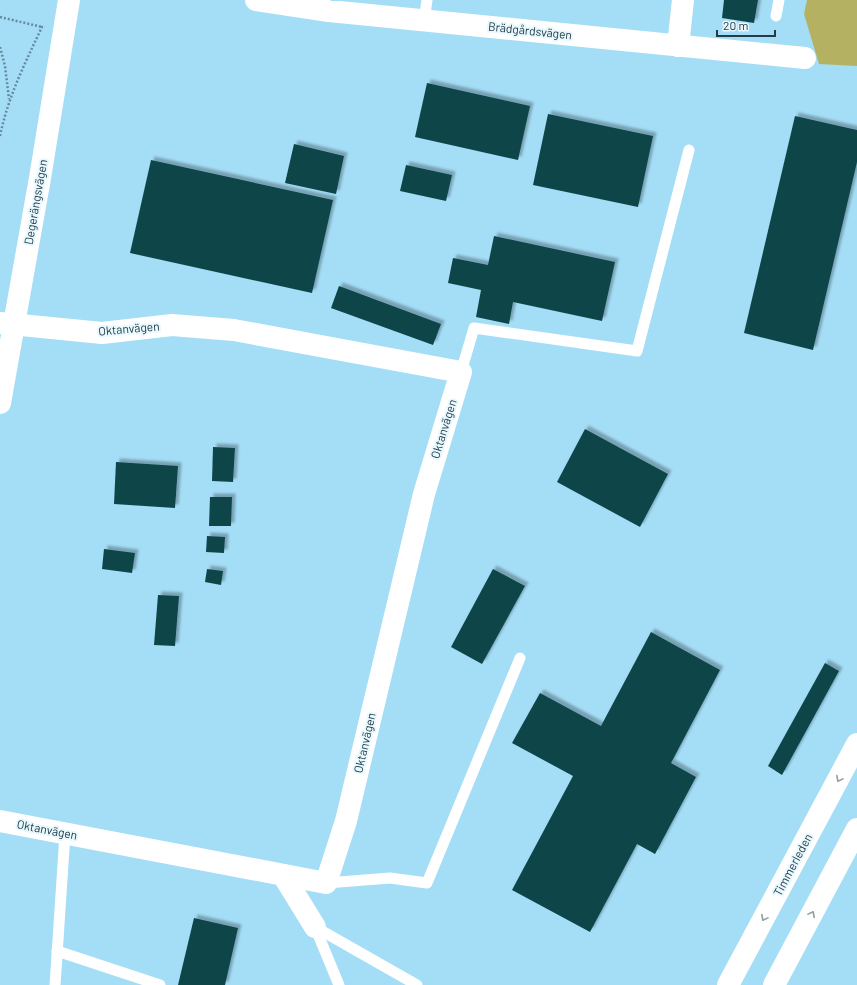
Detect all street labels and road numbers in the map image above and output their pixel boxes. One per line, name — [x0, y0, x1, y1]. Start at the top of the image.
street label: Brädgårdsvägen — [487, 19, 573, 41]
street label: Degerängsvägen — [21, 158, 49, 246]
street label: Oktanvägen — [98, 318, 160, 338]
street label: Oktanvägen — [427, 397, 459, 460]
street label: Oktanvägen — [350, 711, 378, 774]
street label: Oktanvägen — [16, 816, 79, 842]
street label: Timmerleden — [770, 831, 814, 898]

